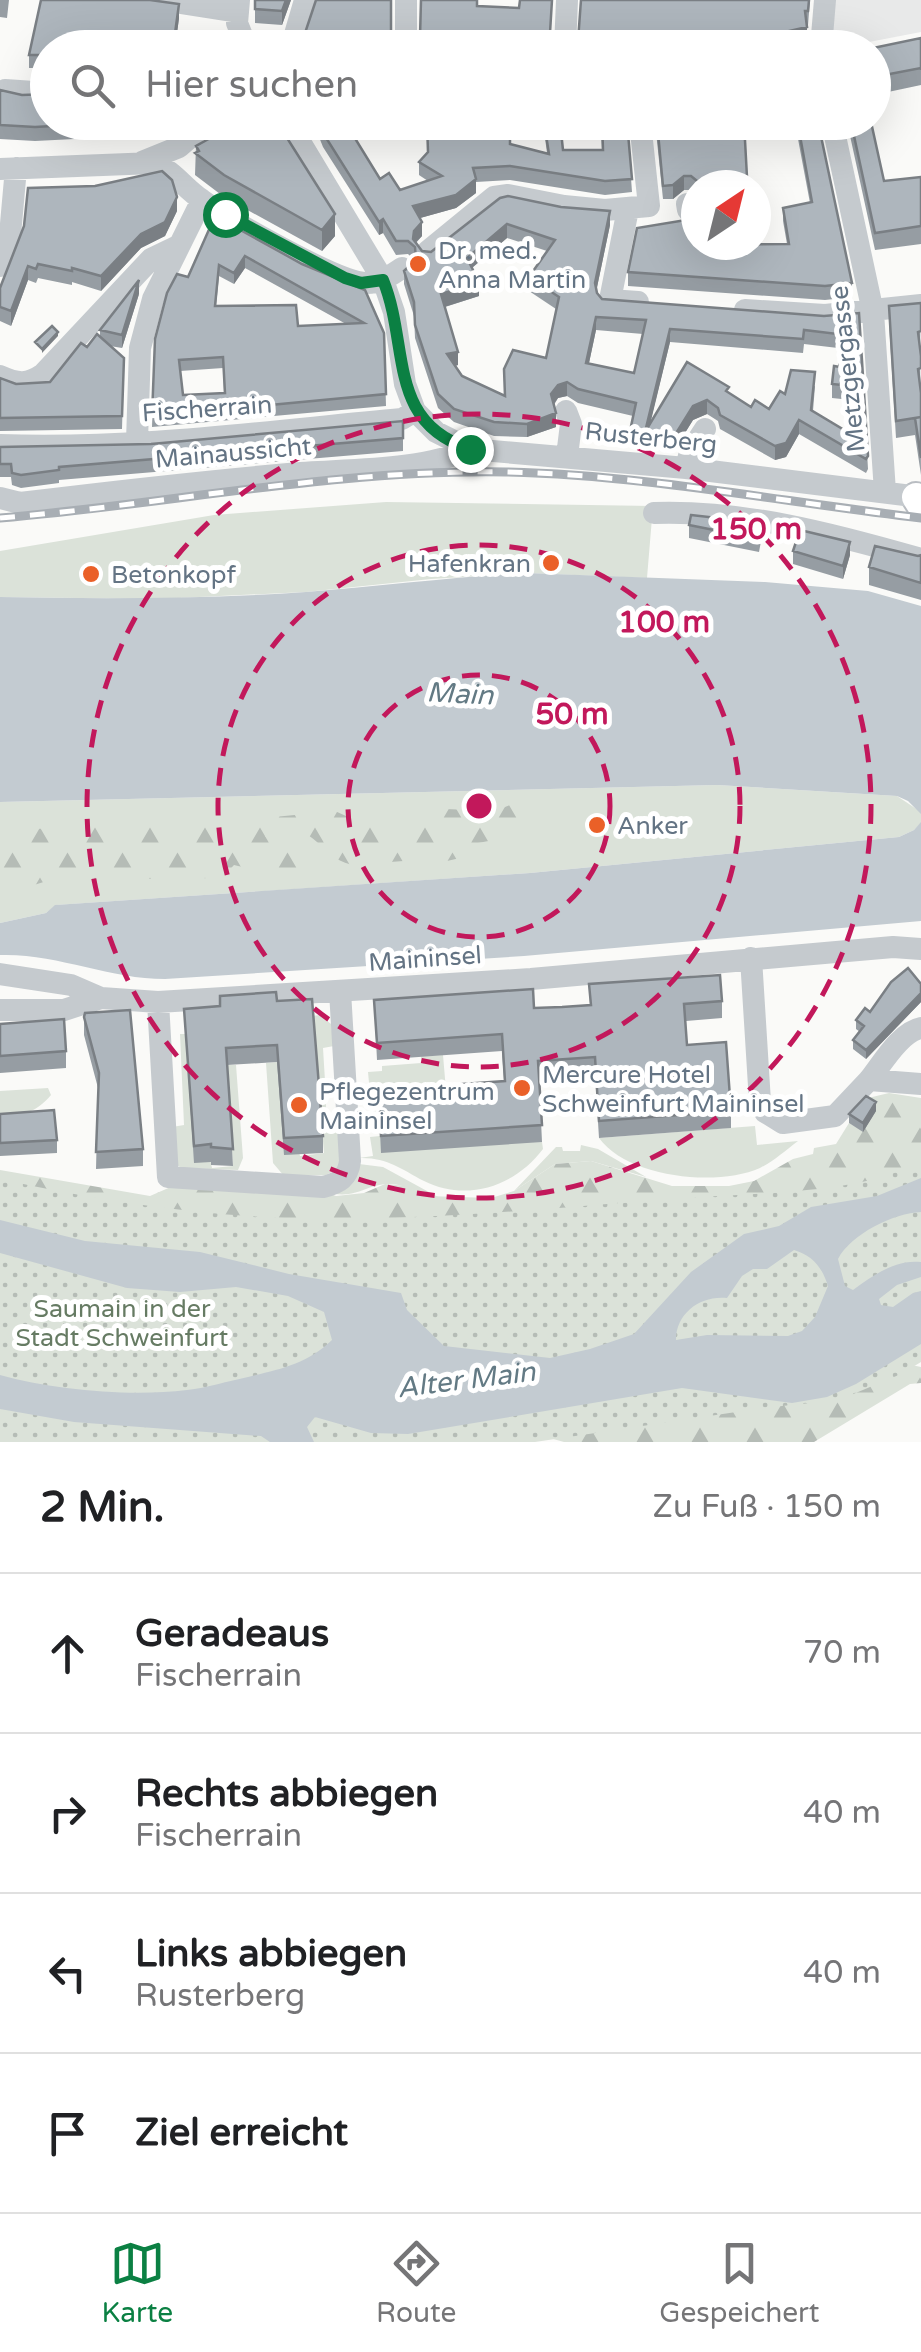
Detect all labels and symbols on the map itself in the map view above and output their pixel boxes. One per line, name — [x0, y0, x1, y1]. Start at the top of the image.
north arrow — [681, 170, 771, 260]
route start — [203, 192, 249, 238]
place label: Dr. med. Anna Martin — [438, 236, 586, 295]
marker: Dr. med. Anna Martin — [407, 253, 429, 275]
street label: Metzgergasse — [824, 284, 872, 454]
street label: Fischerrain — [141, 389, 273, 429]
street label: Rusterberg — [583, 416, 719, 460]
route end — [448, 427, 494, 473]
street label: Mainaussicht — [154, 431, 313, 475]
text: 150 m — [710, 511, 802, 548]
place label: Hafenkran — [408, 549, 531, 579]
marker: Hafenkran — [540, 552, 562, 574]
place label: Betonkopf — [111, 560, 236, 590]
marker: Betonkopf — [80, 563, 102, 585]
text: 100 m — [618, 604, 710, 641]
water label: Main — [426, 675, 495, 713]
text: 50 m — [535, 696, 609, 733]
centre of rings — [461, 788, 497, 824]
place label: Anker — [617, 811, 688, 841]
marker: Anker — [586, 814, 608, 836]
street label: Maininsel — [367, 940, 483, 978]
place label: Mercure Hotel Schweinfurt Maininsel — [542, 1060, 805, 1119]
place label: Pflegezentrum Maininsel — [319, 1077, 495, 1136]
marker: Mercure Hotel Schweinfurt Maininsel — [511, 1077, 533, 1099]
marker: Pflegezentrum Maininsel — [288, 1094, 310, 1116]
park label: Saumain in der Stadt Schweinfurt — [16, 1294, 229, 1353]
water label: Alter Main — [395, 1355, 538, 1405]

